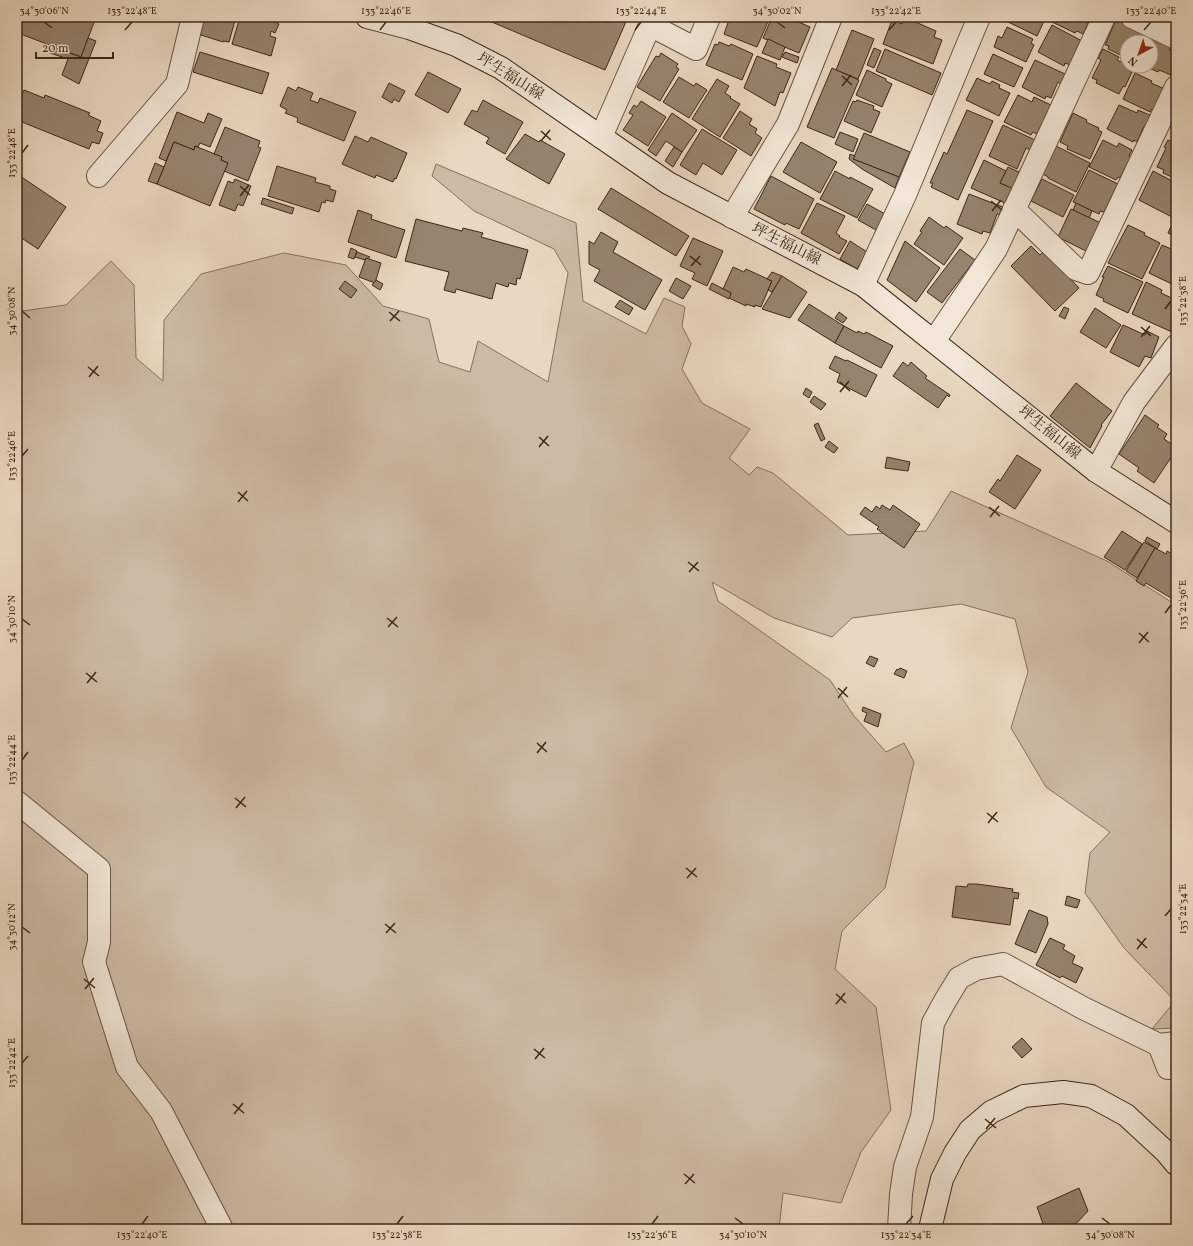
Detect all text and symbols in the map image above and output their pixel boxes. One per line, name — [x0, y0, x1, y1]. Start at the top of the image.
text: 34°30'06"N — [19, 4, 69, 18]
text: 133°22'48"E — [107, 4, 157, 18]
text: 133°22'46"E — [361, 4, 411, 18]
text: 133°22'44"E — [616, 4, 666, 18]
text: 34°30'02"N — [752, 4, 802, 18]
text: 133°22'42"E — [871, 4, 921, 18]
text: 133°22'40"E — [1126, 4, 1176, 18]
scale bar — [36, 34, 113, 60]
north arrow — [1119, 34, 1159, 74]
text: 20 m — [42, 41, 69, 57]
street label: 坪生福山線 — [473, 48, 547, 106]
text: N — [1126, 52, 1141, 69]
text: 133°22'48"E — [5, 128, 19, 178]
street label: 坪生福山線 — [748, 219, 824, 271]
text: 133°22'38"E — [1176, 276, 1190, 326]
text: 34°30'08"N — [5, 286, 19, 336]
street label: 坪生福山線 — [1013, 401, 1085, 465]
text: 133°22'46"E — [5, 431, 19, 481]
text: 133°22'36"E — [1176, 580, 1190, 630]
text: 34°30'10"N — [5, 595, 19, 643]
text: 133°22'44"E — [5, 735, 19, 785]
text: 133°22'34"E — [1176, 884, 1190, 934]
text: 34°30'12"N — [5, 903, 19, 951]
text: 133°22'42"E — [5, 1038, 19, 1088]
text: 133°22'40"E — [117, 1228, 167, 1242]
text: 133°22'38"E — [372, 1228, 422, 1242]
text: 133°22'36"E — [627, 1228, 677, 1242]
text: 34°30'10"N — [719, 1228, 767, 1242]
text: 133°22'34"E — [881, 1228, 931, 1242]
text: 34°30'08"N — [1086, 1228, 1135, 1242]

